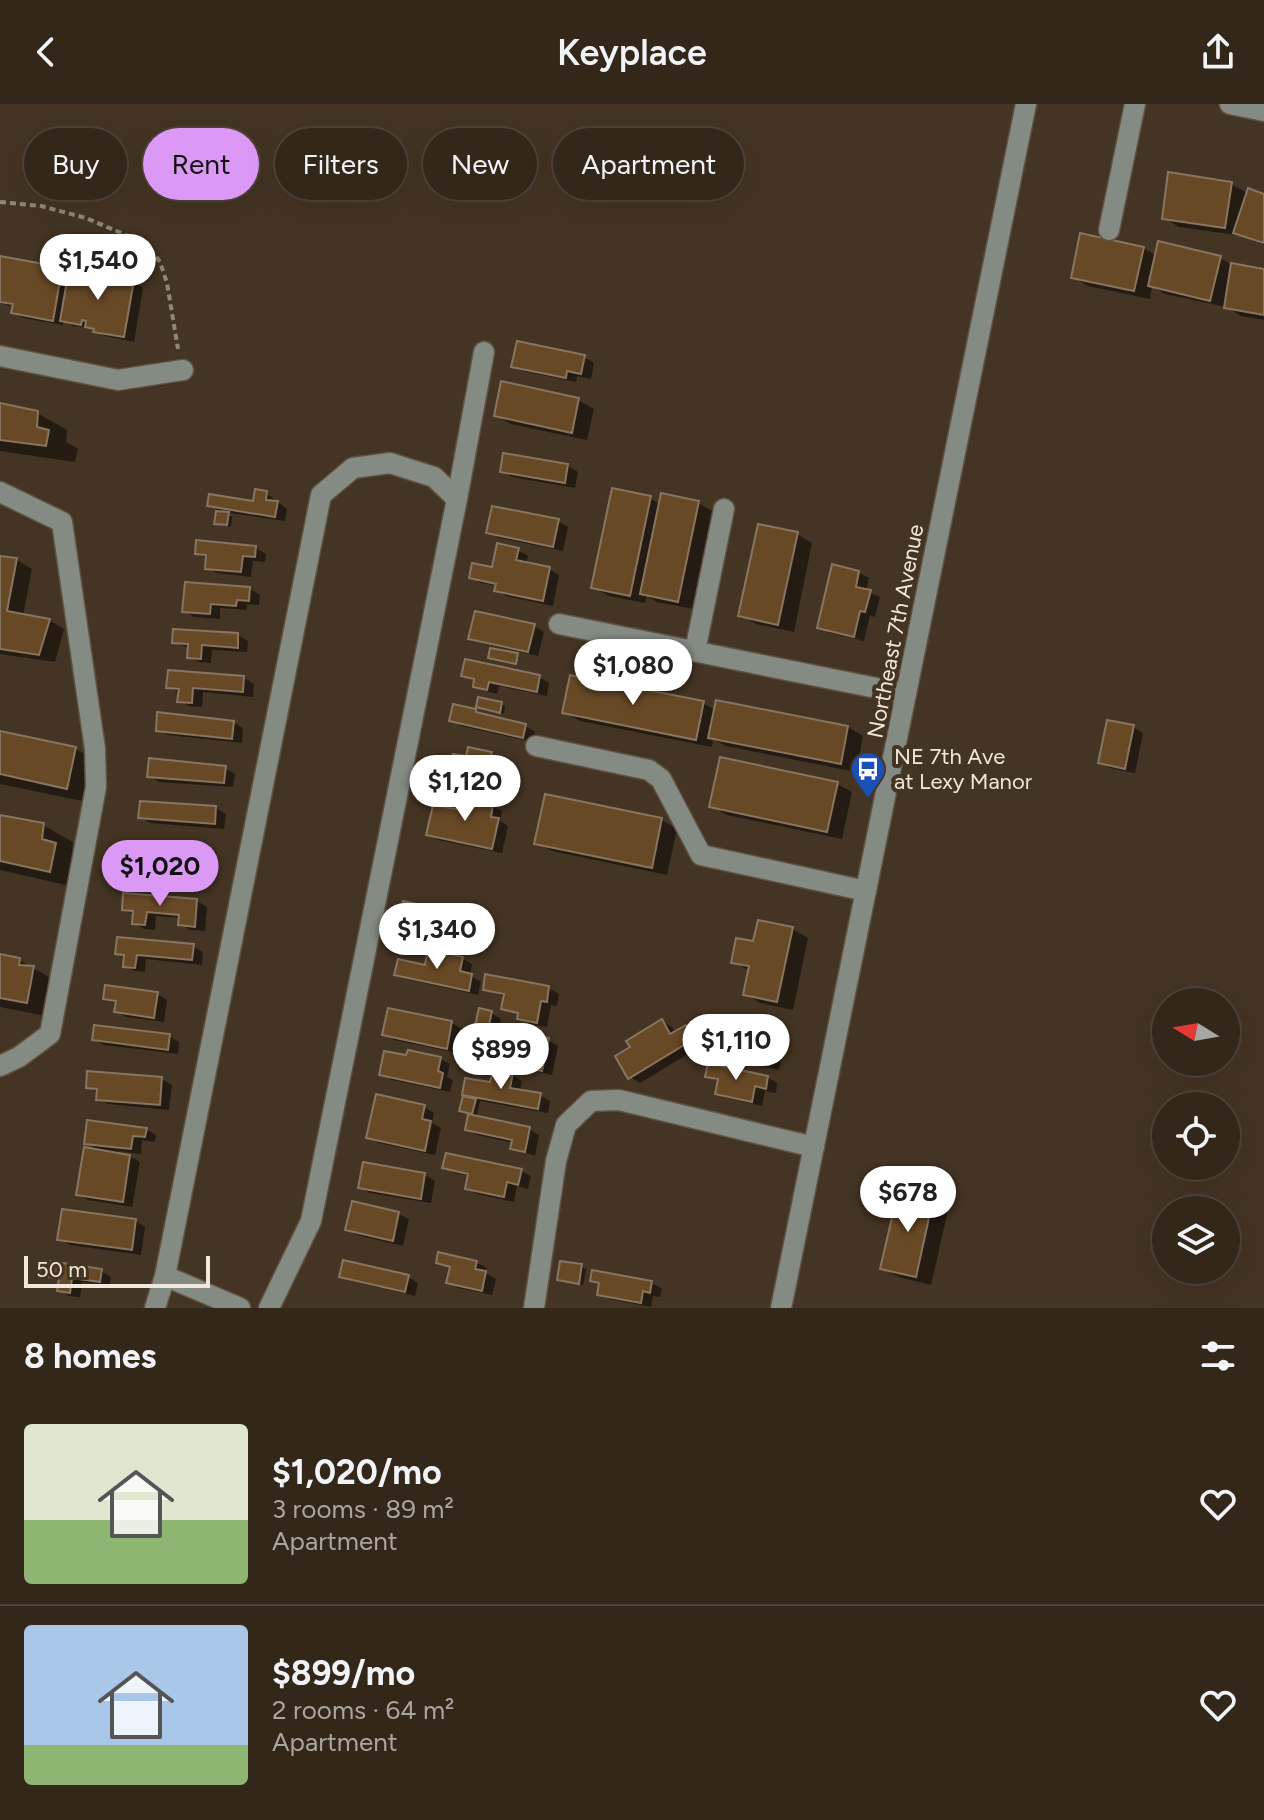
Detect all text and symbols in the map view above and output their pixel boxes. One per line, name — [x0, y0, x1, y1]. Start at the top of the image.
icon: back — [24, 30, 68, 74]
icon: share — [1196, 30, 1240, 74]
text: Keyplace — [557, 31, 707, 74]
chip: Buy — [24, 128, 127, 200]
chip: Rent — [143, 128, 259, 200]
chip: Filters — [275, 128, 407, 200]
chip: New — [423, 128, 537, 200]
chip: Apartment — [553, 128, 744, 200]
pin: $1,540 — [33, 234, 163, 302]
text: $1,540 — [58, 244, 138, 276]
street label: Northeast 7th Avenue — [862, 522, 929, 740]
pin: $1,080 — [568, 639, 698, 707]
text: $1,080 — [592, 649, 674, 681]
place label: NE 7th Ave at Lexy Manor — [894, 743, 1033, 795]
bus stop icon: NE 7th Ave at Lexy Manor — [849, 750, 887, 800]
pin: $1,120 — [400, 755, 530, 823]
text: $1,120 — [428, 765, 502, 797]
pin: $1,020 — [95, 840, 225, 908]
text: $1,020 — [120, 850, 200, 882]
pin: $1,340 — [372, 903, 502, 971]
text: $1,340 — [397, 913, 477, 945]
north arrow — [1152, 988, 1240, 1076]
map controls — [1152, 988, 1240, 1284]
pin: $1,110 — [671, 1014, 801, 1082]
pin: $899 — [454, 1023, 548, 1091]
text: $1,110 — [701, 1024, 771, 1056]
text: $899 — [471, 1033, 531, 1065]
button: locate — [1152, 1092, 1240, 1180]
pin: $678 — [861, 1166, 955, 1234]
text: $678 — [878, 1176, 938, 1208]
button: layers — [1152, 1196, 1240, 1284]
scale bar — [24, 1252, 210, 1288]
text: 50 m — [36, 1256, 87, 1283]
icon: filters — [1196, 1334, 1240, 1378]
text: 8 homes — [24, 1336, 156, 1377]
text: $1,020/mo — [272, 1452, 442, 1493]
icon: home — [88, 1456, 184, 1552]
icon: heart — [1196, 1482, 1240, 1526]
text: 3 rooms · 89 m² — [272, 1493, 454, 1525]
text: Apartment — [272, 1525, 398, 1557]
text: $899/mo — [272, 1653, 415, 1694]
icon: home — [88, 1657, 184, 1753]
icon: heart — [1196, 1683, 1240, 1727]
text: 2 rooms · 64 m² — [272, 1694, 454, 1726]
text: Apartment — [272, 1726, 398, 1758]

